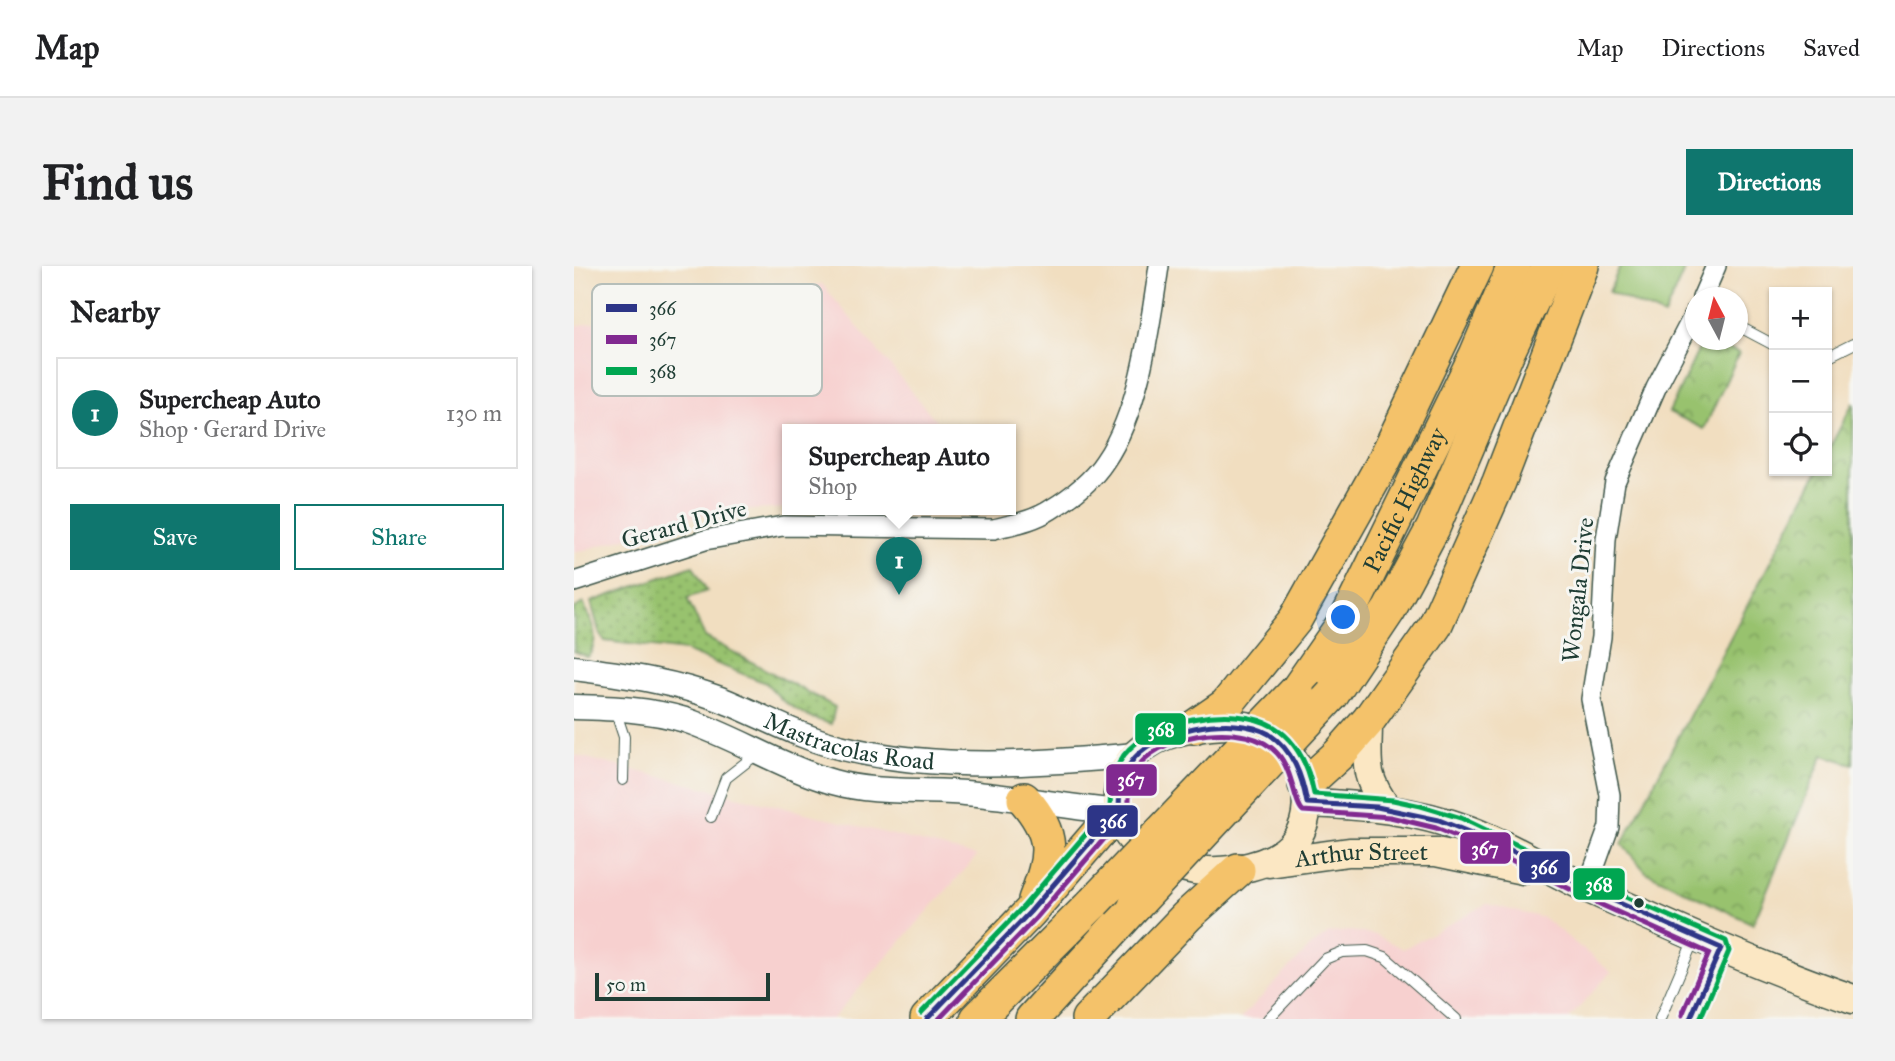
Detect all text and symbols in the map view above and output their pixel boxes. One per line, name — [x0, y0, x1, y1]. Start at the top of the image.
text: Map — [35, 28, 99, 68]
text: Map — [1577, 33, 1624, 63]
text: Directions — [1662, 33, 1765, 63]
text: Saved — [1803, 33, 1860, 63]
button: Directions — [1686, 149, 1853, 215]
text: Find us — [42, 153, 193, 212]
legend — [592, 284, 822, 396]
north arrow — [1685, 287, 1748, 350]
map controls — [1769, 287, 1832, 476]
button: + — [1769, 287, 1832, 350]
text: Nearby — [70, 294, 160, 330]
text: 366 — [649, 297, 677, 320]
text: 367 — [649, 328, 676, 351]
button: − — [1769, 350, 1832, 413]
text: 368 — [649, 360, 676, 383]
text: Supercheap Auto — [139, 383, 321, 415]
text: 1 — [90, 399, 100, 427]
text: 130 m — [446, 399, 502, 427]
button: locate — [1769, 413, 1832, 476]
text: Shop · Gerard Drive — [139, 415, 326, 443]
street label: Pacific Highway — [1357, 422, 1453, 578]
popup — [782, 424, 1016, 515]
text: Supercheap Auto — [808, 440, 990, 472]
text: Shop — [808, 472, 857, 500]
street label: Gerard Drive — [618, 493, 750, 555]
button: Save — [70, 504, 280, 570]
button: Share — [294, 504, 504, 570]
street label: Wongala Drive — [1555, 516, 1601, 664]
pin: 1 — [876, 537, 922, 595]
your location — [1326, 600, 1360, 634]
street label: Mastracolas Road — [759, 705, 936, 777]
line badge: 368 — [1134, 712, 1187, 746]
text: 368 — [1147, 718, 1175, 742]
line badge: 367 — [1105, 763, 1158, 797]
text: 367 — [1117, 768, 1145, 792]
line badge: 366 — [1086, 804, 1139, 838]
text: 366 — [1099, 810, 1128, 834]
line badge: 367 — [1459, 831, 1512, 865]
street label: Arthur Street — [1292, 836, 1429, 874]
text: 367 — [1471, 837, 1499, 861]
line badge: 366 — [1518, 850, 1571, 884]
text: 366 — [1530, 856, 1559, 880]
line badge: 368 — [1572, 867, 1626, 901]
text: 368 — [1585, 873, 1613, 897]
unlabelled marker — [1632, 896, 1646, 910]
scale bar — [595, 970, 770, 1002]
text: 50 m — [606, 973, 646, 996]

